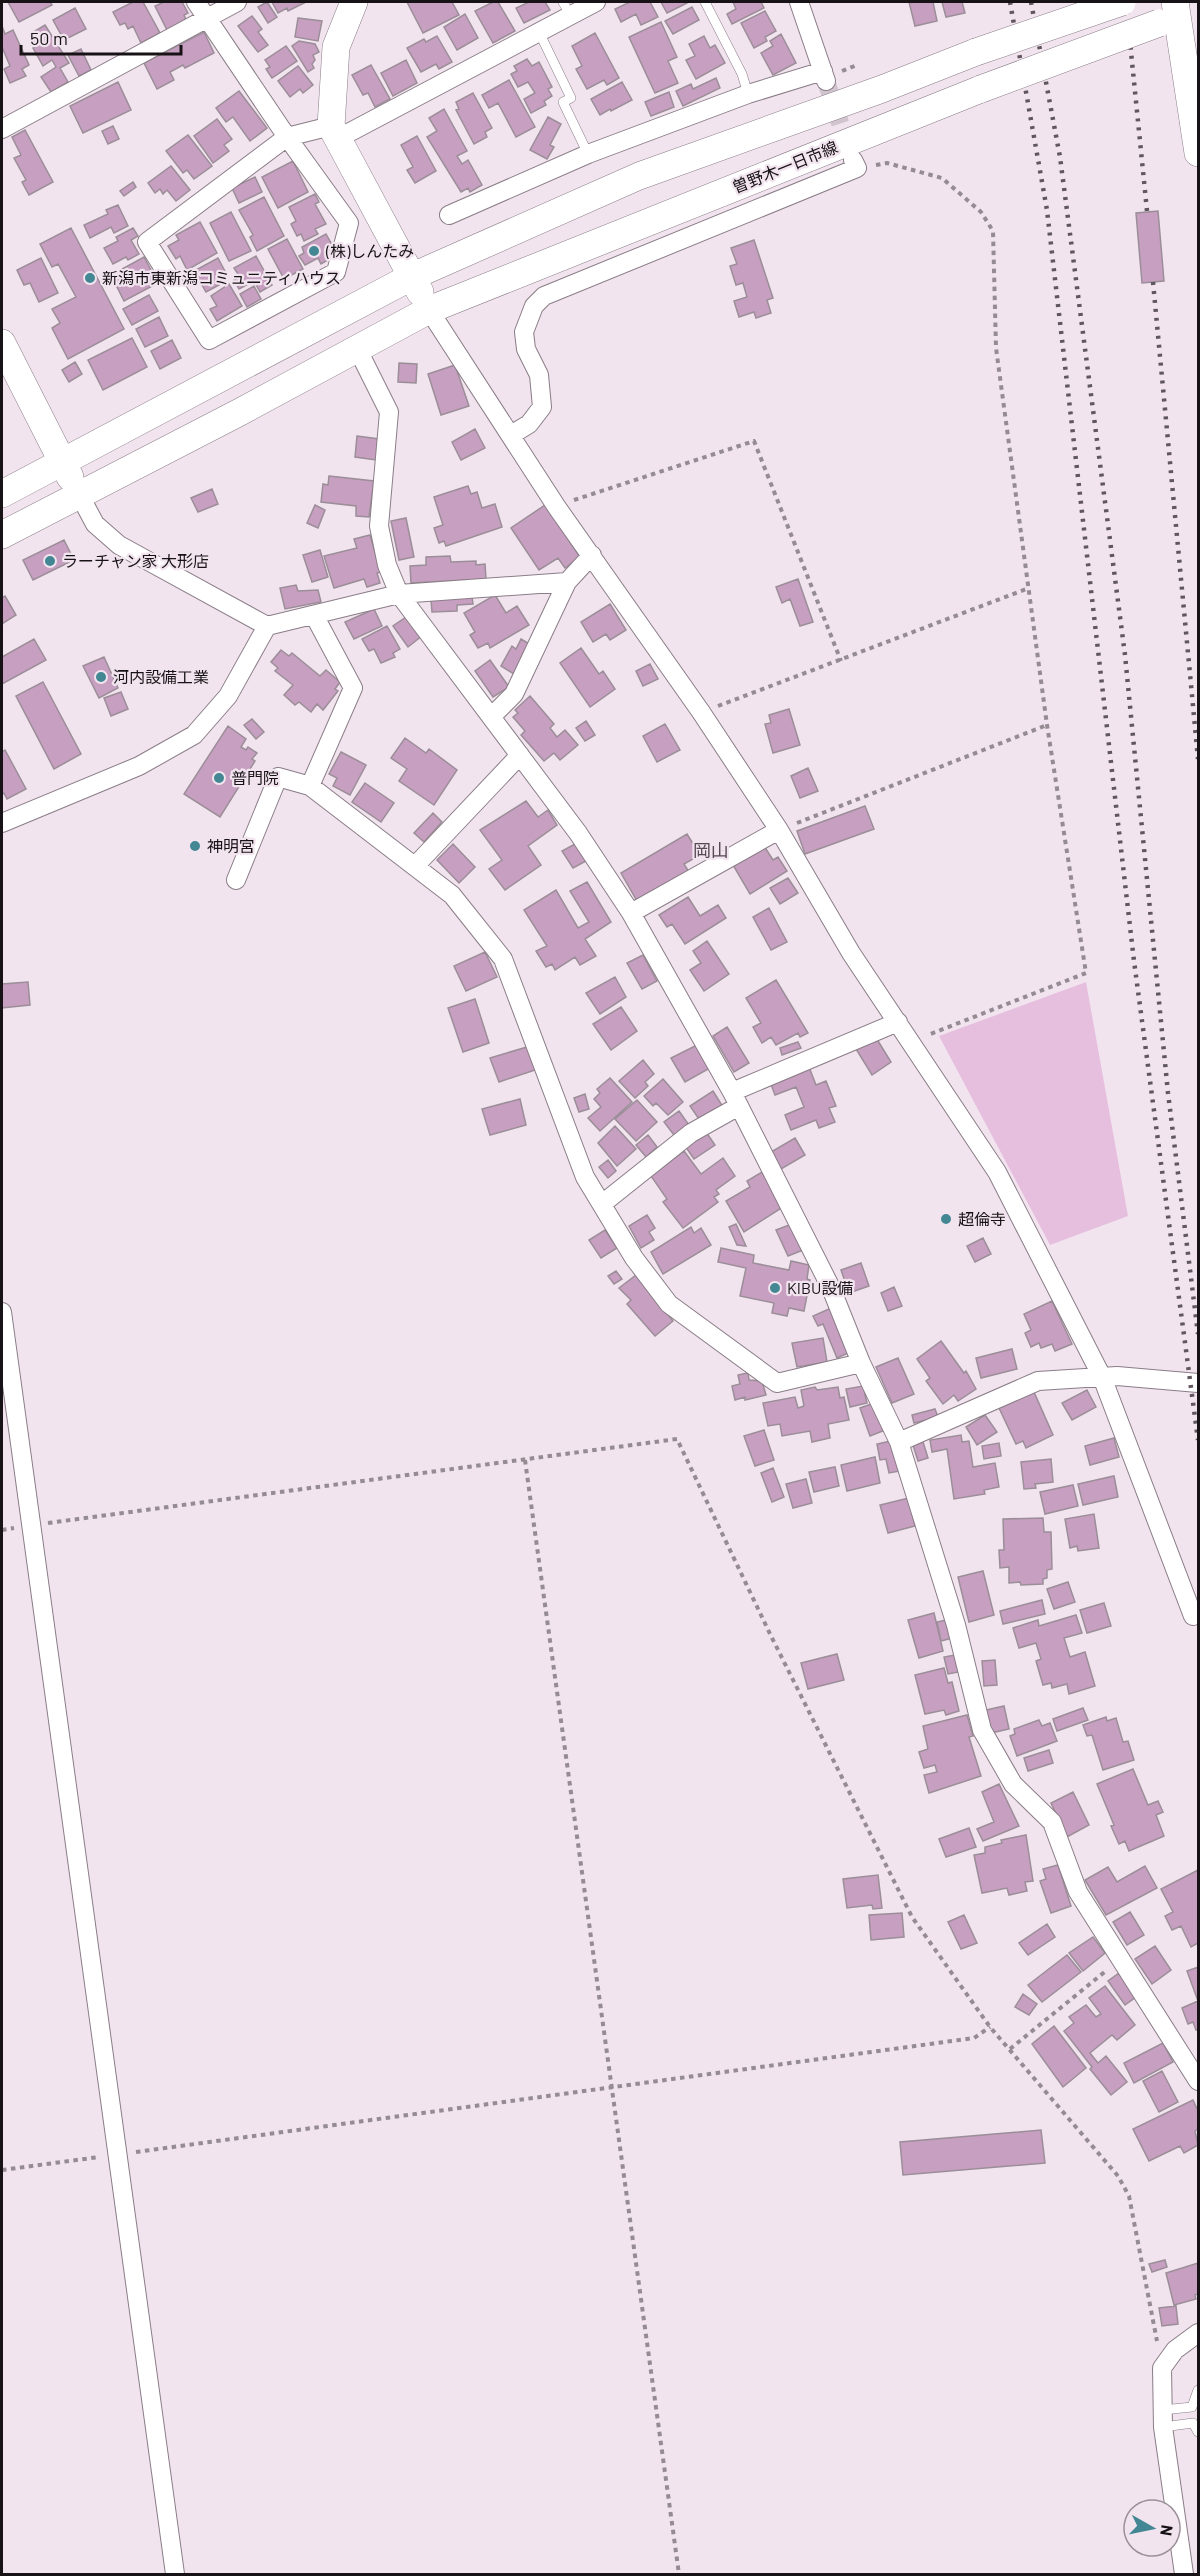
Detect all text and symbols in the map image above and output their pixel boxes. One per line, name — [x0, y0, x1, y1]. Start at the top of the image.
scale bar — [21, 18, 182, 56]
text: 50 m — [30, 27, 68, 49]
street label: 曽野木一日市線 — [729, 137, 840, 196]
place label: (株)しんたみ — [325, 241, 414, 260]
marker: (株)しんたみ — [307, 244, 321, 258]
place label: 新潟市東新潟コミュニティハウス — [102, 268, 341, 287]
marker: 新潟市東新潟コミュニティハウス — [83, 271, 97, 285]
place label: ラーチャン家 大形店 — [62, 551, 209, 570]
marker: ラーチャン家 大形店 — [43, 554, 57, 568]
place label: 河内設備工業 — [113, 667, 209, 686]
marker: 河内設備工業 — [94, 670, 108, 684]
place label: 普門院 — [231, 768, 279, 787]
marker: 普門院 — [212, 771, 226, 785]
place label: 神明宮 — [207, 836, 255, 855]
marker: 神明宮 — [188, 839, 202, 853]
district label: 岡山 — [693, 839, 729, 861]
place label: 超倫寺 — [958, 1209, 1006, 1228]
marker: 超倫寺 — [939, 1212, 953, 1226]
place label: KIBU設備 — [787, 1278, 853, 1297]
marker: KIBU設備 — [768, 1281, 782, 1295]
north arrow — [1122, 2498, 1182, 2558]
text: N — [1157, 2524, 1178, 2537]

